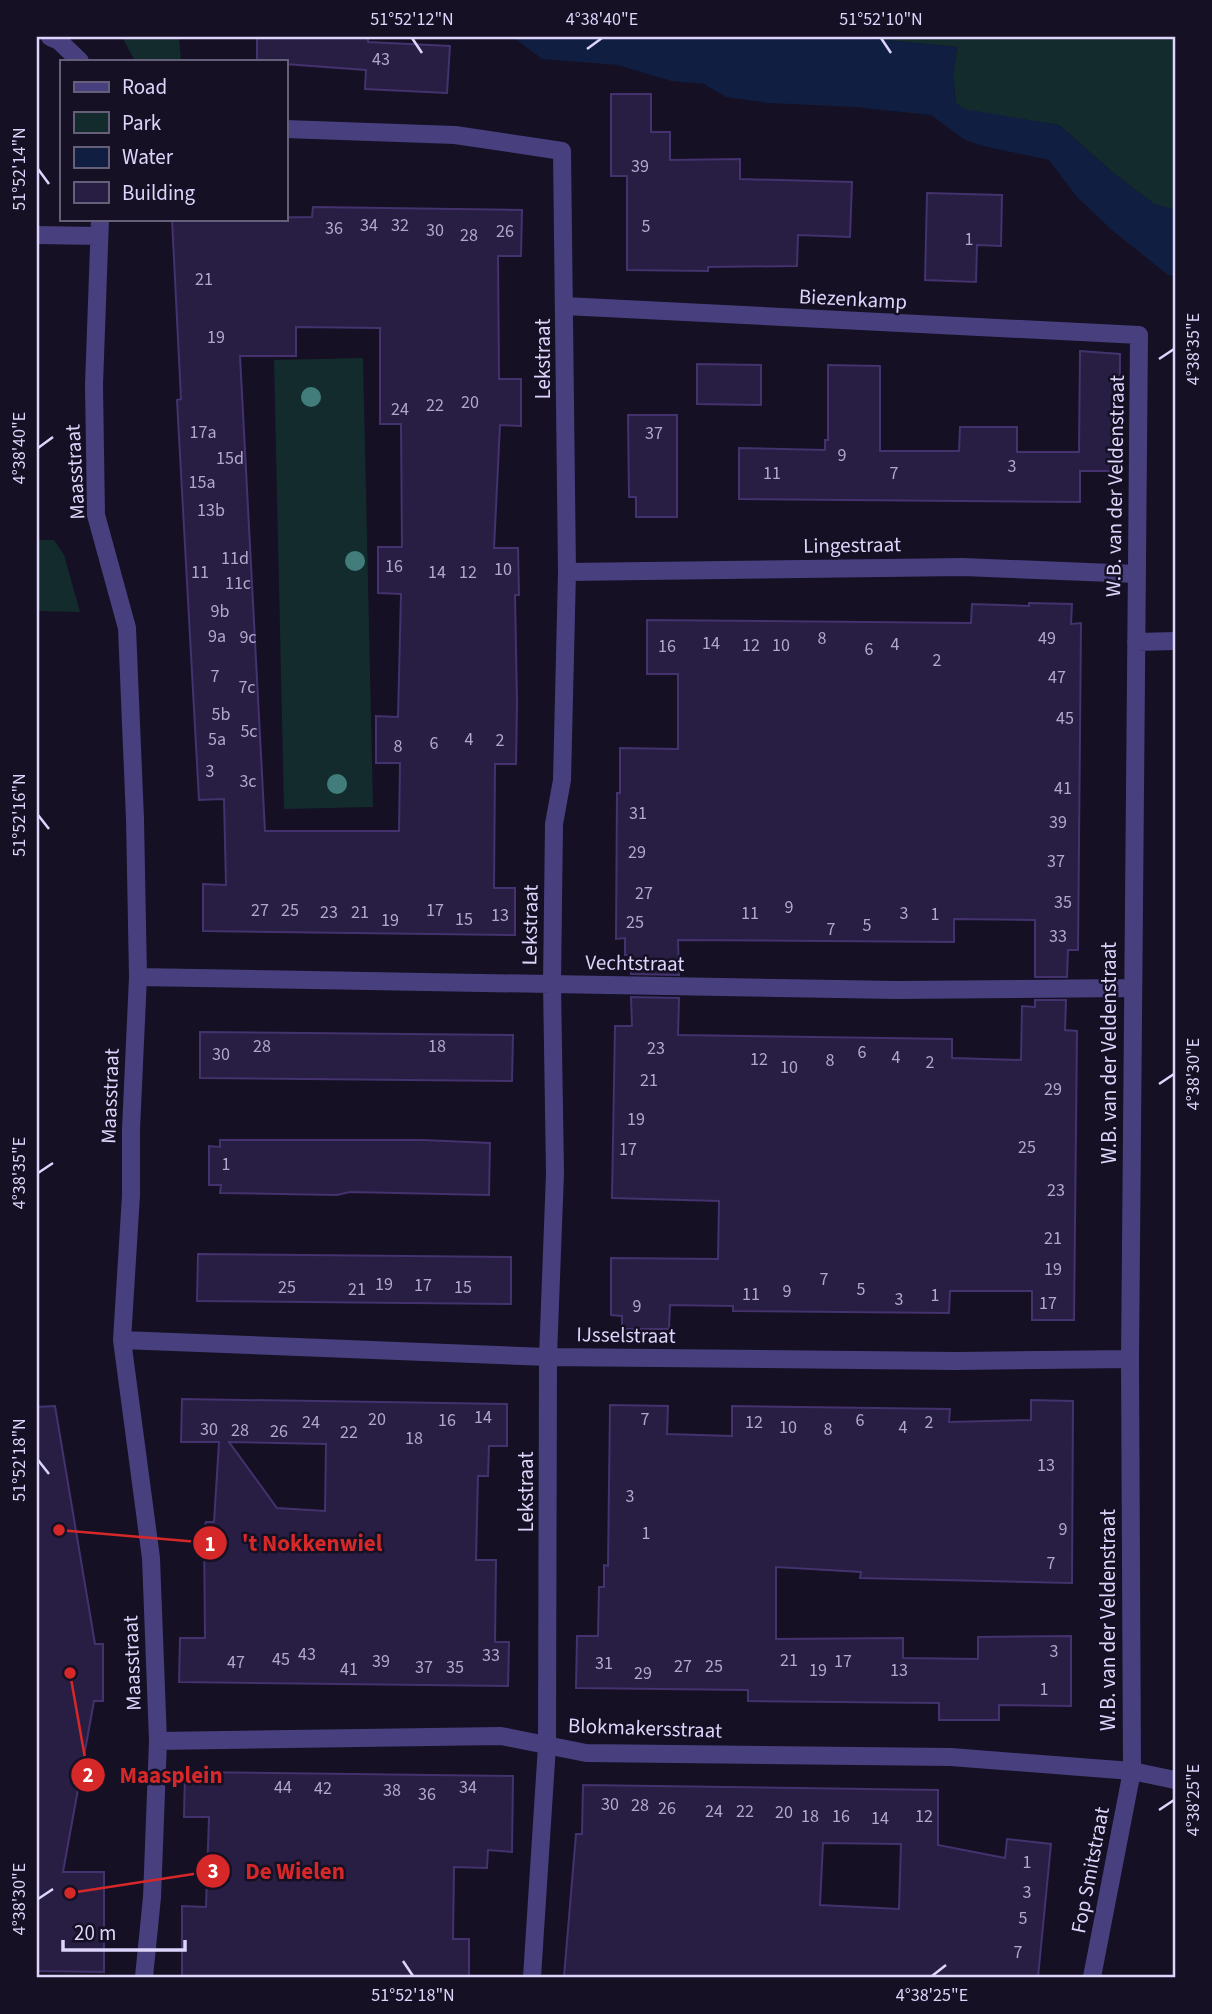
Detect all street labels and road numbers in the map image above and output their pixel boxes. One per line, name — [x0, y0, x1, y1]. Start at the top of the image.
street label: Biezenkamp — [798, 281, 908, 317]
street label: Lekstraat — [528, 318, 558, 400]
street label: W.B. van der Veldenstraat — [1098, 375, 1132, 597]
street label: Maasstraat — [58, 424, 92, 520]
street label: Lingestraat — [803, 529, 901, 561]
street label: Lekstraat — [514, 884, 546, 966]
street label: W.B. van der Veldenstraat — [1094, 942, 1124, 1164]
street label: Vechtstraat — [585, 947, 685, 979]
street label: Maasstraat — [93, 1048, 127, 1144]
street label: IJsselstraat — [576, 1319, 676, 1351]
street label: Lekstraat — [511, 1451, 541, 1533]
street label: W.B. van der Veldenstraat — [1093, 1509, 1123, 1731]
street label: Maasstraat — [115, 1615, 149, 1711]
street label: Blokmakersstraat — [567, 1710, 723, 1746]
street label: Fop Smitstraat — [1063, 1804, 1117, 1936]

